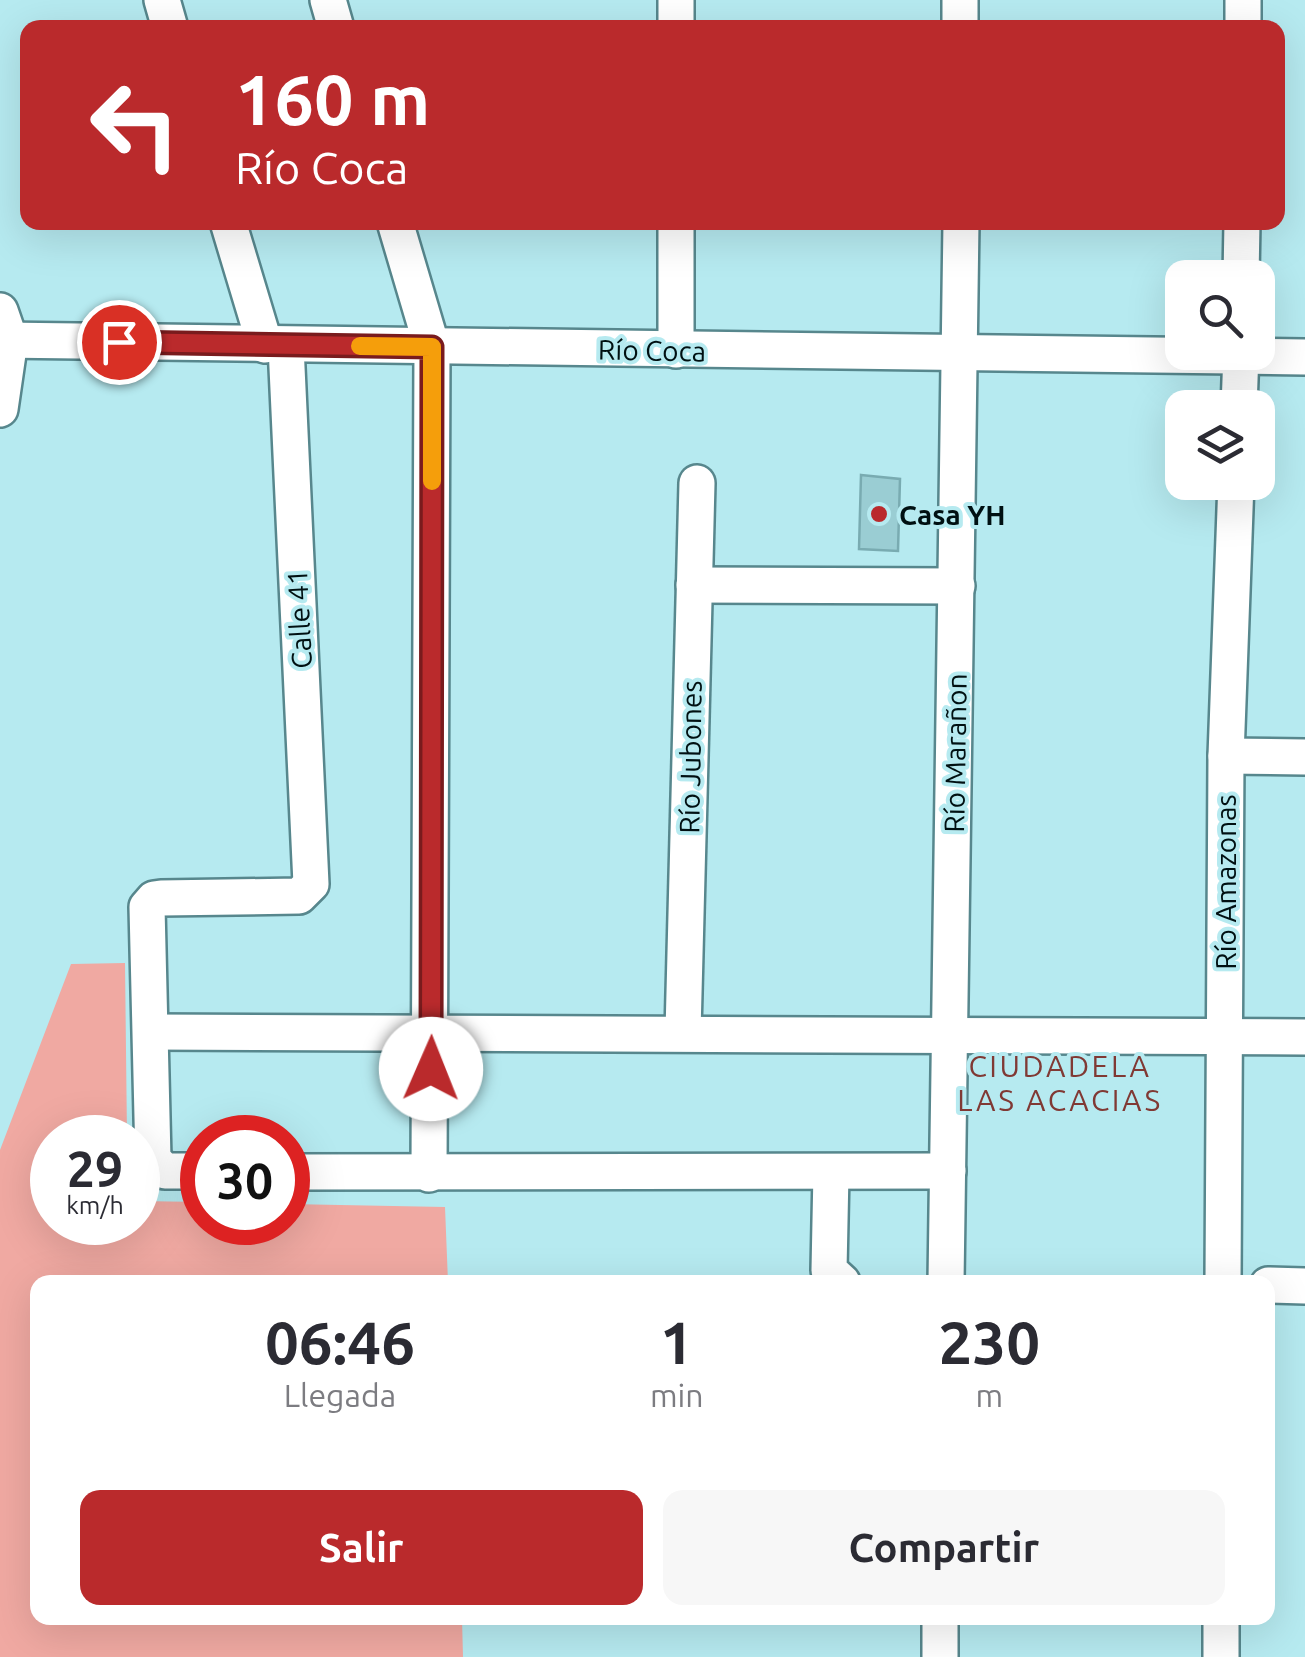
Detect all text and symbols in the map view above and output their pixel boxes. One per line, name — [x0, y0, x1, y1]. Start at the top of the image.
icon: left — [70, 60, 200, 190]
text: 160 m — [235, 60, 430, 138]
text: Río Coca — [235, 142, 408, 193]
map controls — [1165, 260, 1275, 500]
button: search — [1165, 260, 1275, 370]
pin — [77, 300, 162, 385]
icon: arrive — [92, 315, 147, 370]
street label: Río Coca — [598, 334, 706, 366]
button: layers — [1165, 390, 1275, 500]
place label: Casa YH — [899, 499, 1006, 530]
marker: Casa YH — [868, 503, 890, 525]
street label: Calle 41 — [281, 568, 317, 670]
street label: Río Marañon — [938, 673, 972, 833]
street label: Río Jubones — [673, 680, 707, 834]
street label: Río Amazonas — [1210, 794, 1241, 970]
position arrow — [379, 1017, 483, 1121]
district label: CIUDADELA LAS ACACIAS — [957, 1049, 1163, 1117]
speed limit sign: 30 — [180, 1115, 310, 1245]
text: 29 — [67, 1140, 123, 1196]
text: km/h — [66, 1191, 124, 1219]
text: 06:46 — [265, 1308, 415, 1375]
text: 1 — [660, 1308, 694, 1375]
text: 230 — [939, 1308, 1040, 1375]
text: Llegada — [284, 1377, 396, 1413]
text: min — [650, 1377, 704, 1413]
text: m — [975, 1377, 1003, 1413]
button: Salir — [80, 1490, 643, 1605]
button: Compartir — [663, 1490, 1225, 1605]

